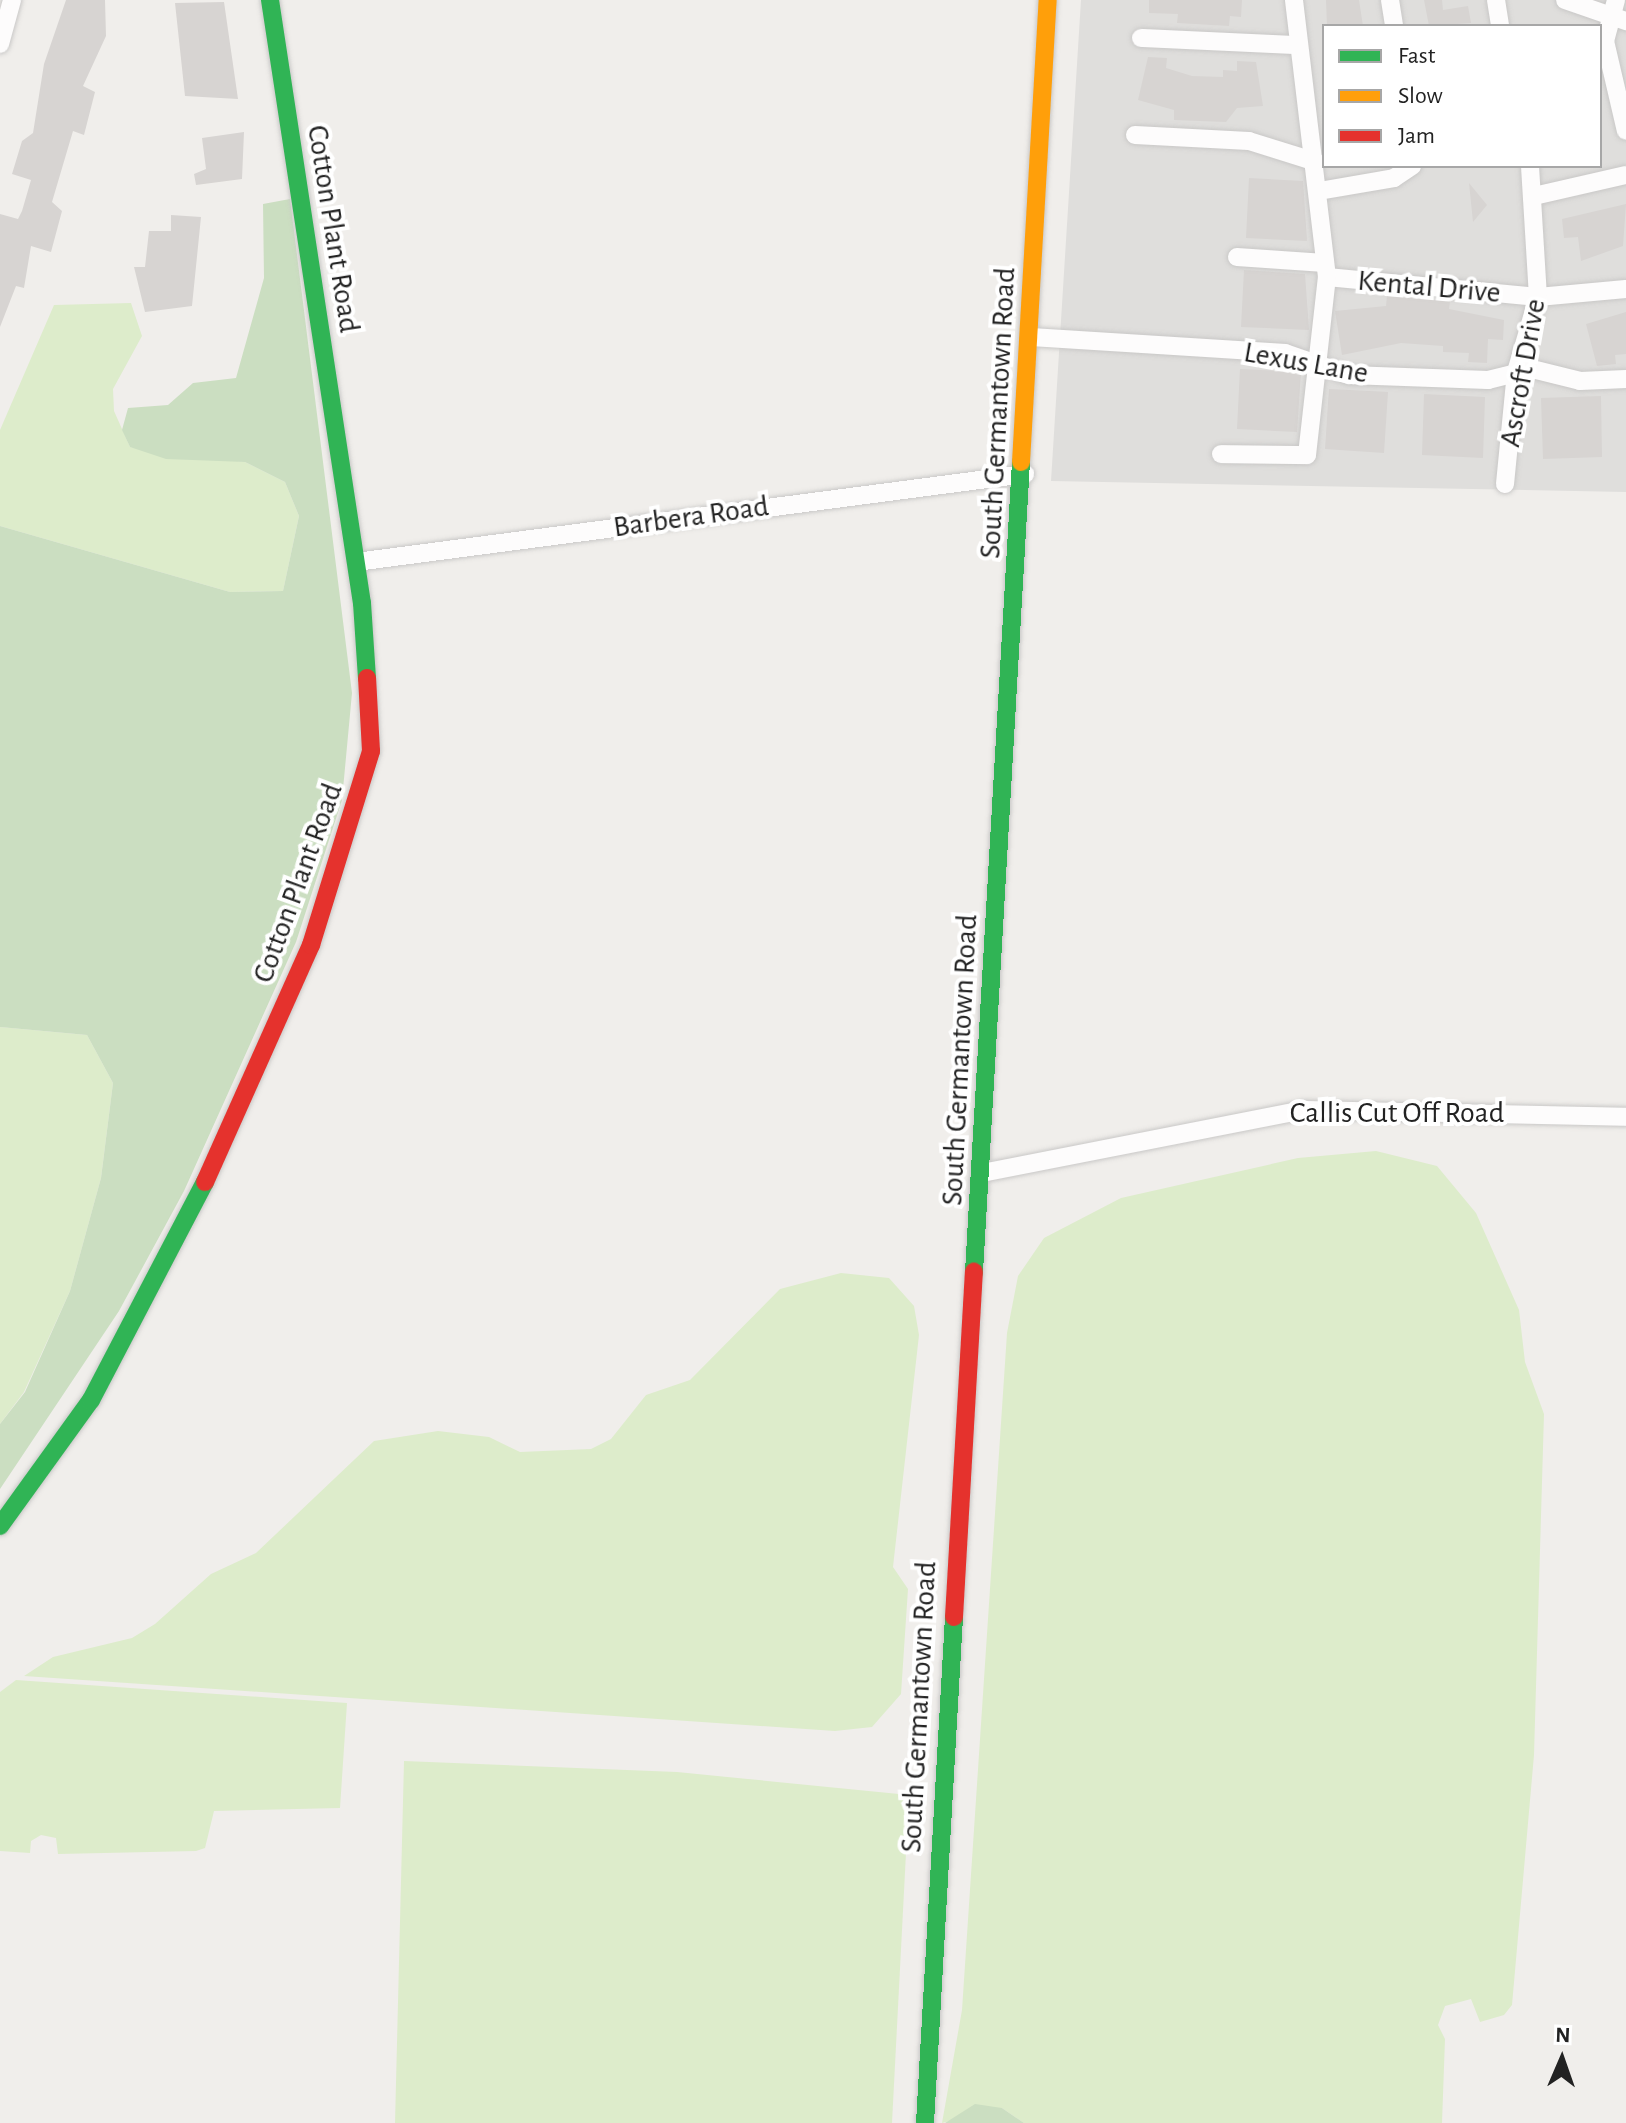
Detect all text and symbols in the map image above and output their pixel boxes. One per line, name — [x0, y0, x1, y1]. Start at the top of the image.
legend — [1322, 24, 1602, 168]
text: Fast — [1398, 44, 1435, 68]
text: Slow — [1398, 84, 1443, 108]
street label: Cotton Plant Road — [299, 123, 367, 335]
text: Jam — [1398, 124, 1435, 148]
street label: Kental Drive — [1356, 263, 1502, 311]
street label: South Germantown Road — [972, 267, 1024, 559]
street label: Ascroft Drive — [1492, 296, 1554, 450]
street label: Lexus Lane — [1241, 334, 1371, 392]
street label: Barbera Road — [611, 488, 771, 546]
street label: Cotton Plant Road — [245, 778, 351, 988]
street label: South Germantown Road — [934, 914, 986, 1206]
street label: Callis Cut Off Road — [1290, 1095, 1504, 1131]
street label: South Germantown Road — [893, 1561, 945, 1853]
north arrow — [1522, 2019, 1602, 2099]
text: N — [1555, 2024, 1571, 2046]

